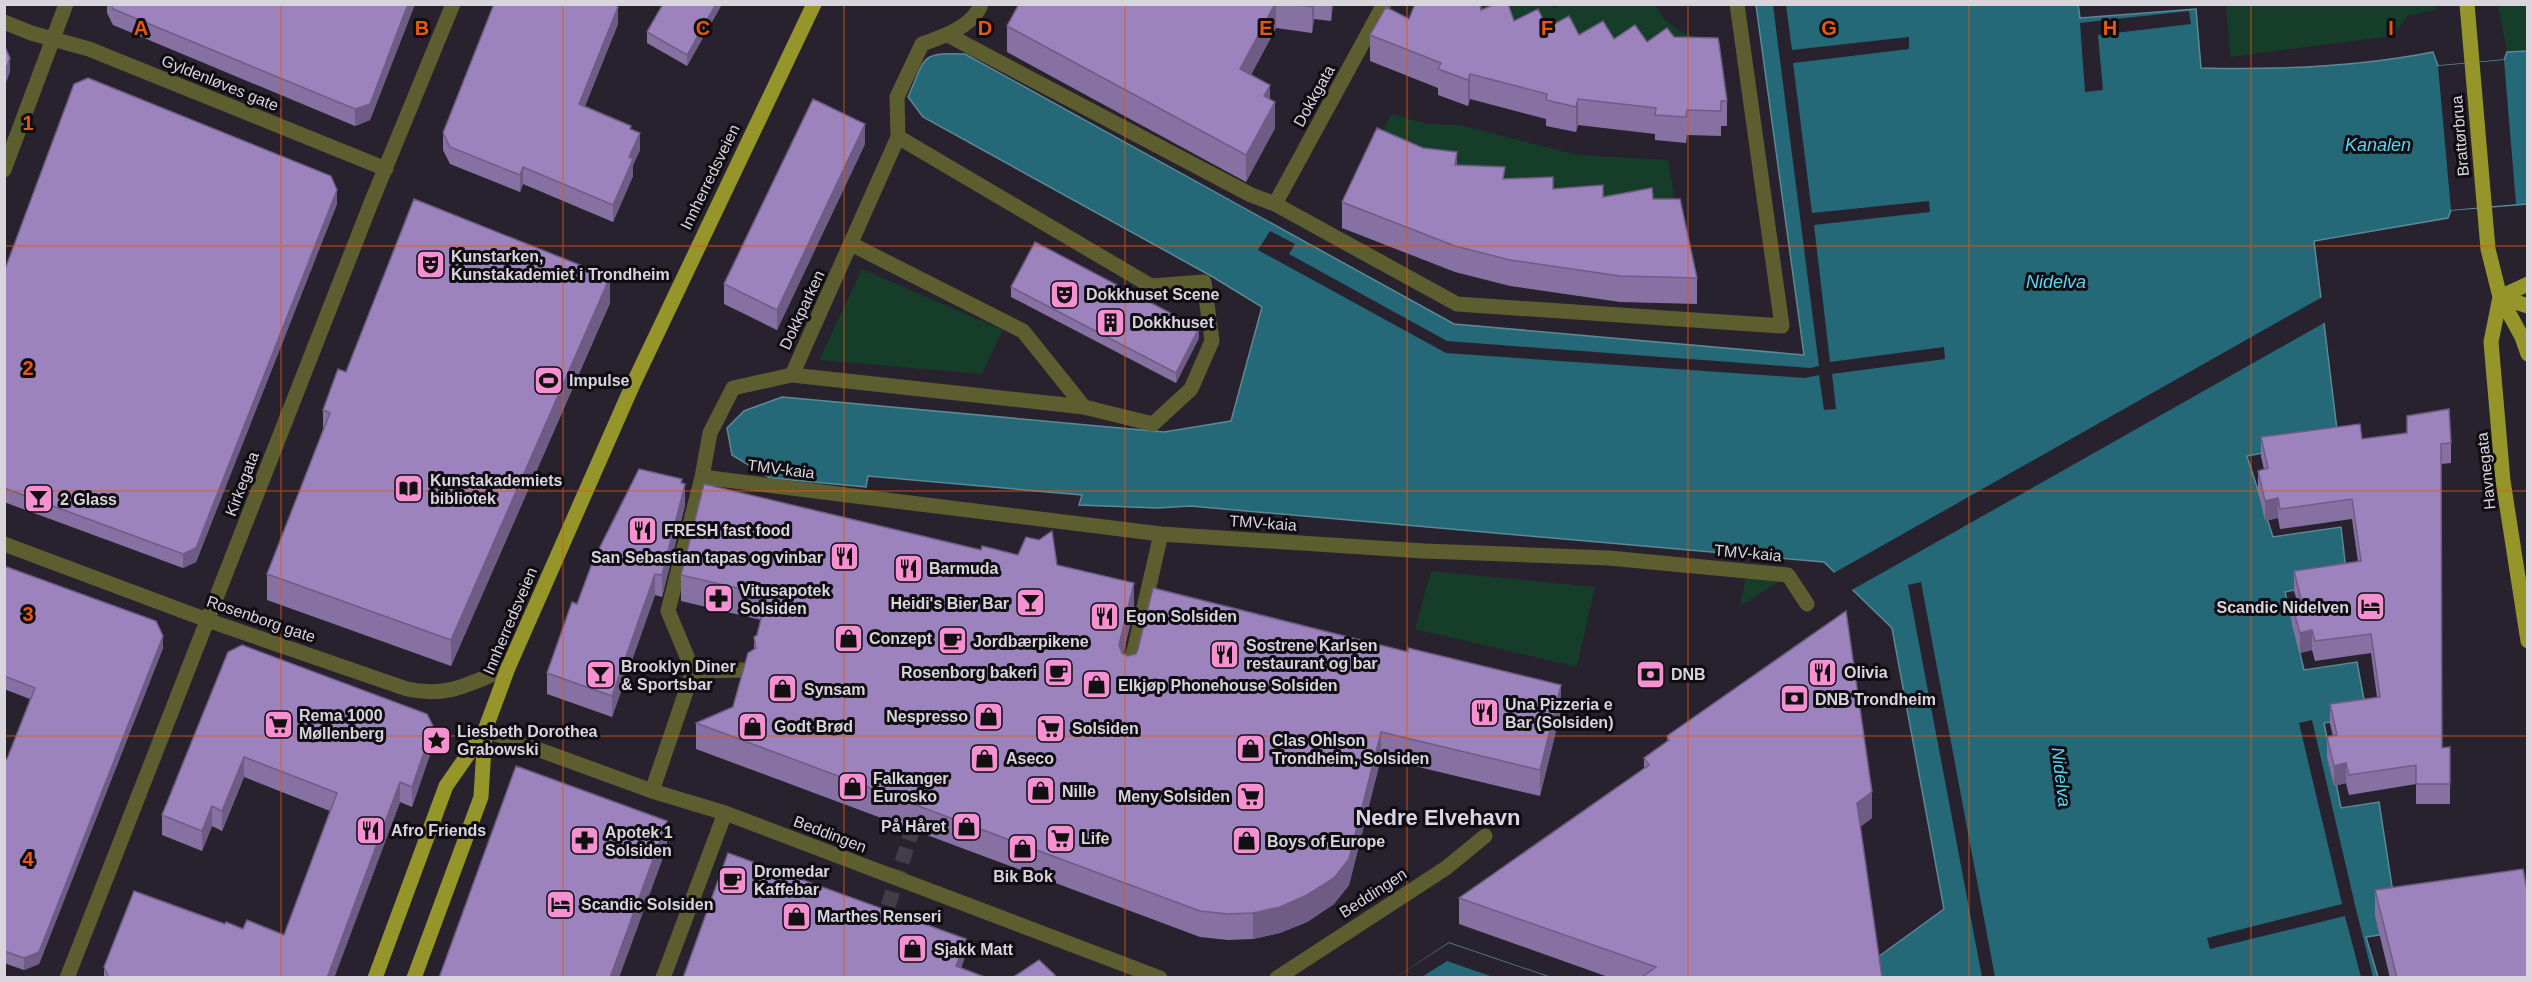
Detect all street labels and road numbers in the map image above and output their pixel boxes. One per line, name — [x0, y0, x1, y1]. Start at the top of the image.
street label: Gyldenløves gate — [159, 52, 281, 114]
street label: Dokkgata — [1290, 62, 1338, 130]
street label: Brattørbrua — [2448, 95, 2472, 177]
street label: Innherredsveien — [677, 122, 743, 232]
street label: Dokkparken — [776, 268, 828, 352]
street label: Havnegata — [2473, 432, 2498, 510]
street label: Kirkegata — [222, 449, 262, 519]
street label: TMV-kaia — [746, 456, 816, 482]
street label: TMV-kaia — [1229, 512, 1297, 534]
street label: TMV-kaia — [1714, 542, 1782, 564]
street label: Innherredsveien — [480, 565, 540, 677]
street label: Rosenborg gate — [204, 592, 318, 646]
street label: Beddingen — [791, 812, 869, 856]
street label: Beddingen — [1336, 865, 1410, 921]

